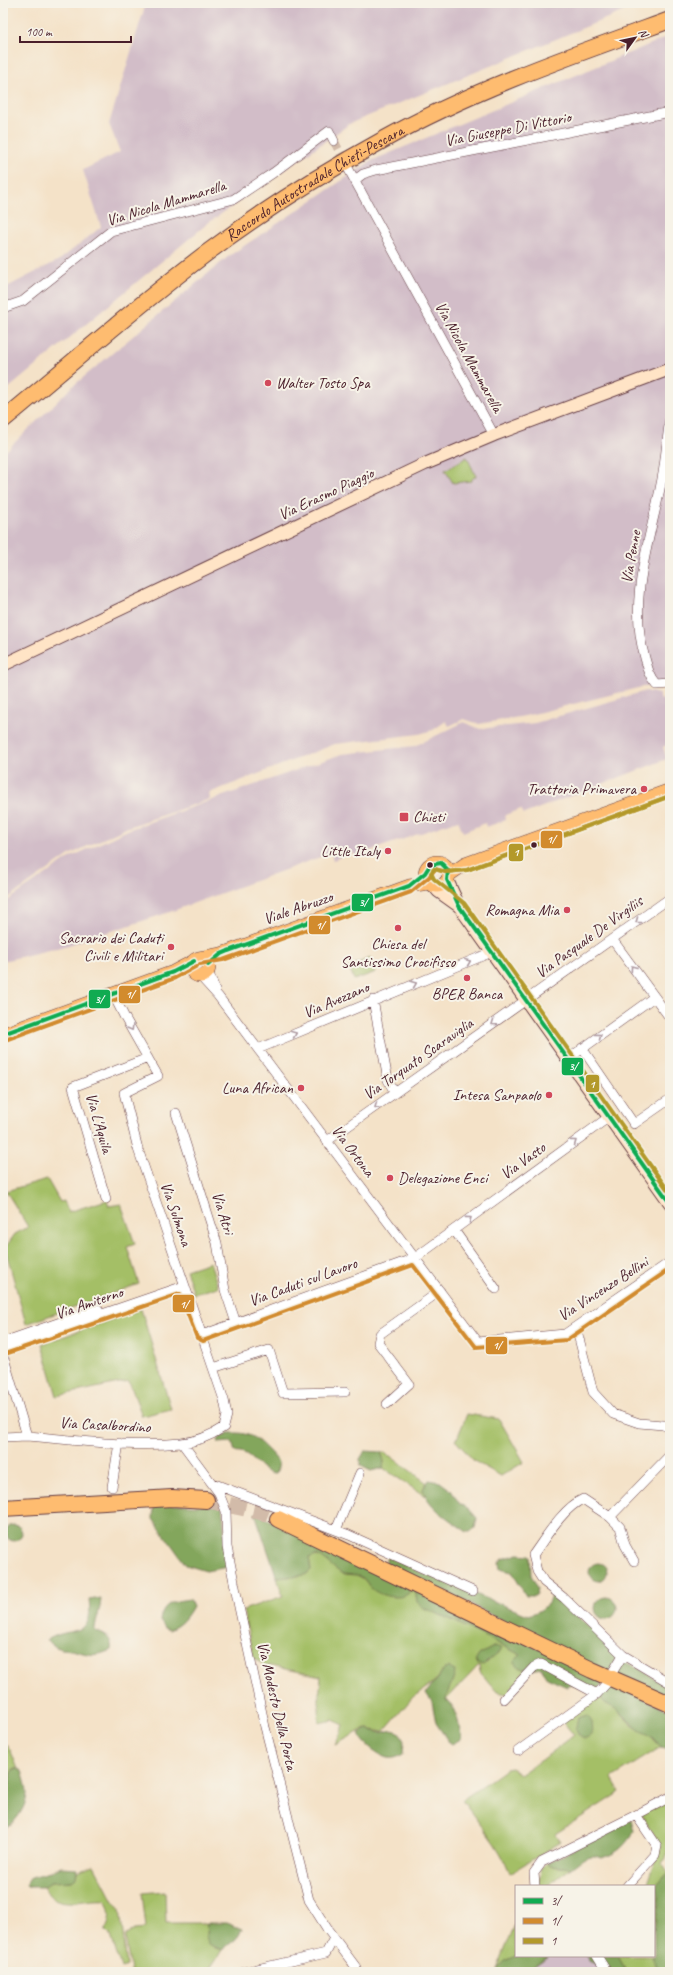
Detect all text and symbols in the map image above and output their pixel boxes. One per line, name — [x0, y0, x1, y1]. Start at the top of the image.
scale bar — [20, 18, 131, 44]
north arrow — [615, 18, 655, 58]
text: 100 m — [26, 24, 53, 40]
text: N — [636, 26, 652, 41]
street label: Via Giuseppe Di Vittorio — [443, 107, 575, 151]
street label: Raccordo Autostradale Chieti-Pescara — [222, 120, 408, 246]
street label: Via Nicola Mammarella — [104, 175, 229, 231]
street label: Via Nicola Mammarella — [430, 298, 508, 417]
place label: Walter Tosto Spa — [276, 373, 371, 393]
marker: Walter Tosto Spa — [263, 378, 273, 388]
street label: Via Erasmo Piaggio — [275, 462, 379, 525]
street label: Via Penne — [617, 527, 646, 585]
place label: Trattoria Primavera — [527, 779, 638, 799]
marker: Trattoria Primavera — [639, 784, 649, 794]
place label: Chieti — [413, 807, 446, 827]
marker: Chieti — [398, 811, 410, 823]
line badge: 1/ — [540, 830, 563, 849]
text: 1/ — [547, 832, 558, 846]
unlabelled marker — [529, 840, 539, 850]
place label: Little Italy — [321, 841, 382, 861]
line badge: 1 — [508, 843, 524, 862]
text: 1 — [514, 845, 520, 859]
marker: Little Italy — [383, 846, 393, 856]
unlabelled marker — [425, 860, 435, 870]
street label: Viale Abruzzo — [261, 886, 337, 929]
street label: Via Pasquale De Virgiliis — [531, 890, 648, 983]
line badge: 3/ — [351, 893, 374, 912]
text: 3/ — [359, 895, 370, 909]
place label: Romagna Mia — [485, 900, 561, 920]
marker: Romagna Mia — [562, 905, 572, 915]
line badge: 1/ — [308, 915, 331, 935]
one-way arrow — [636, 916, 643, 923]
text: 1/ — [316, 918, 327, 932]
marker: Chiesa del Santissimo Crocifisso — [393, 923, 403, 933]
place label: Sacrario dei Caduti Civili e Militari — [59, 928, 165, 966]
place label: Chiesa del Santissimo Crocifisso — [341, 934, 457, 972]
marker: Sacrario dei Caduti Civili e Militari — [166, 942, 176, 952]
one-way arrow — [464, 959, 471, 967]
one-way arrow — [630, 965, 638, 972]
marker: BPER Banca — [462, 973, 472, 983]
street label: Via Avezzano — [300, 976, 374, 1023]
one-way arrow — [409, 981, 417, 989]
place label: BPER Banca — [432, 984, 504, 1004]
line badge: 1/ — [118, 985, 141, 1004]
text: 1/ — [126, 987, 137, 1001]
line badge: 3/ — [88, 989, 111, 1009]
text: 3/ — [95, 992, 106, 1006]
street label: Via Torquato Scaraviglia — [359, 1013, 478, 1104]
one-way arrow — [492, 1018, 499, 1025]
one-way arrow — [126, 1024, 133, 1031]
one-way arrow — [290, 1030, 297, 1038]
one-way arrow — [595, 1034, 602, 1041]
line badge: 3/ — [561, 1057, 584, 1076]
text: 3/ — [569, 1059, 580, 1073]
line badge: 1 — [585, 1074, 600, 1093]
text: 1 — [590, 1077, 596, 1091]
place label: Luna African — [222, 1078, 294, 1098]
marker: Luna African — [296, 1083, 306, 1093]
place label: Intesa Sanpaolo — [453, 1085, 542, 1105]
marker: Intesa Sanpaolo — [544, 1090, 554, 1100]
street label: Via L'Aquila — [81, 1091, 118, 1157]
one-way arrow — [374, 1101, 381, 1109]
street label: Via Ortona — [327, 1121, 380, 1182]
street label: Via Vasto — [496, 1137, 551, 1184]
one-way arrow — [570, 1140, 577, 1147]
place label: Delegazione Enci — [398, 1168, 489, 1188]
marker: Delegazione Enci — [385, 1173, 395, 1183]
street label: Via Sulmona — [156, 1179, 197, 1250]
street label: Via Atri — [207, 1189, 239, 1238]
one-way arrow — [465, 1216, 472, 1224]
street label: Via Vincenzo Bellini — [554, 1251, 654, 1326]
street label: Via Caduti sul Lavoro — [246, 1253, 361, 1311]
street label: Via Amiterno — [53, 1281, 128, 1324]
line badge: 1/ — [172, 1294, 195, 1313]
text: 1/ — [180, 1297, 191, 1311]
line badge: 1/ — [485, 1336, 508, 1355]
text: 1/ — [493, 1338, 504, 1352]
street label: Via Casalbordino — [59, 1413, 152, 1437]
street label: Via Modesto Della Porta — [252, 1640, 302, 1774]
legend — [515, 1885, 655, 1957]
text: 3/ — [551, 1893, 563, 1909]
text: 1/ — [551, 1913, 563, 1929]
text: 1 — [551, 1933, 557, 1949]

